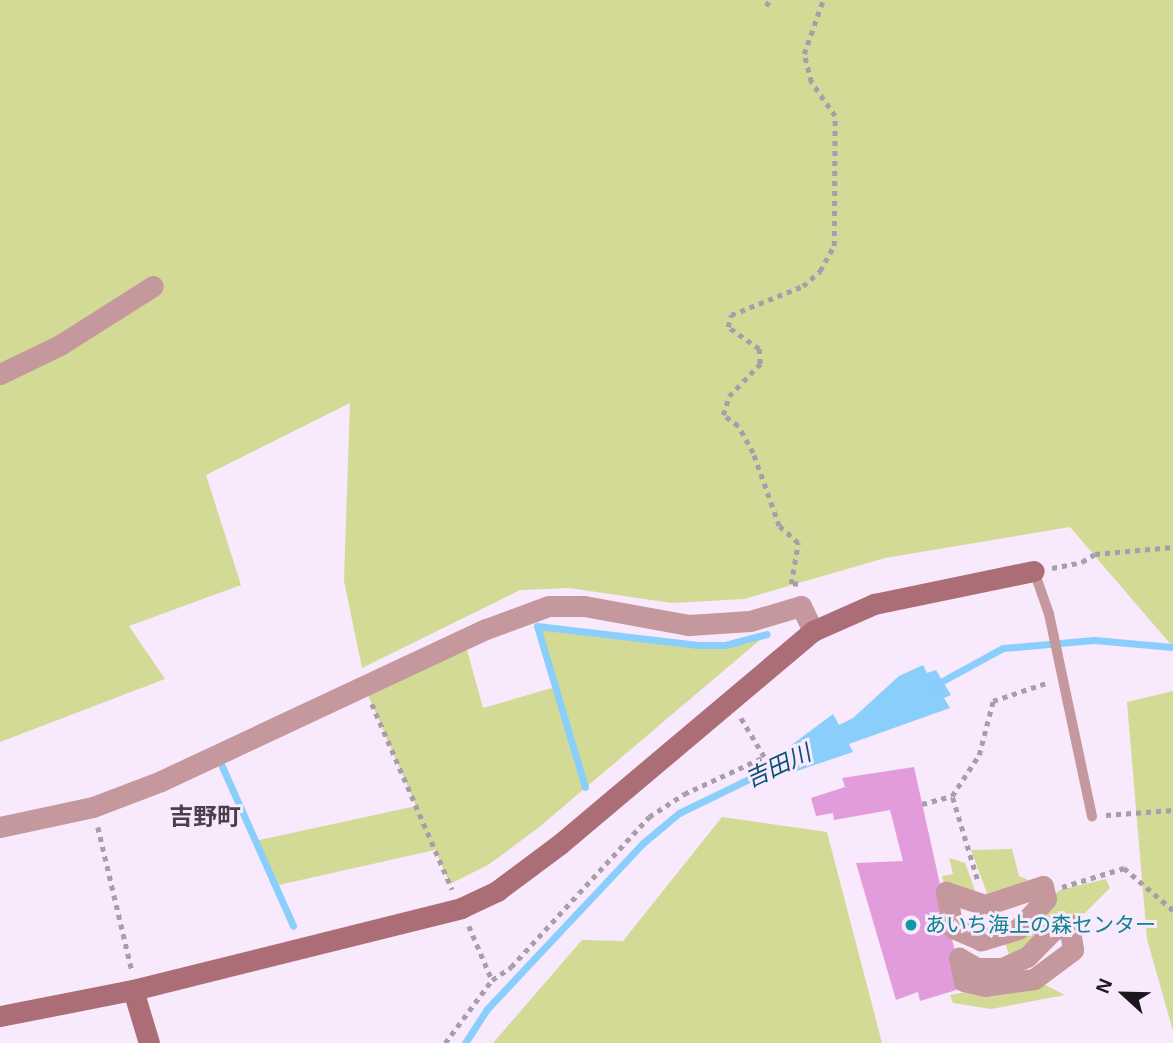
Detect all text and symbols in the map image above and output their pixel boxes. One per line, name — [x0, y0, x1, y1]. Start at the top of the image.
water label: 吉田川 — [741, 739, 815, 793]
district label: 吉野町 — [169, 803, 241, 831]
place label: あいち海上の森センター — [925, 912, 1156, 938]
marker: あいち海上の森センター — [903, 917, 919, 933]
north arrow — [1089, 959, 1159, 1029]
text: N — [1092, 976, 1116, 996]

